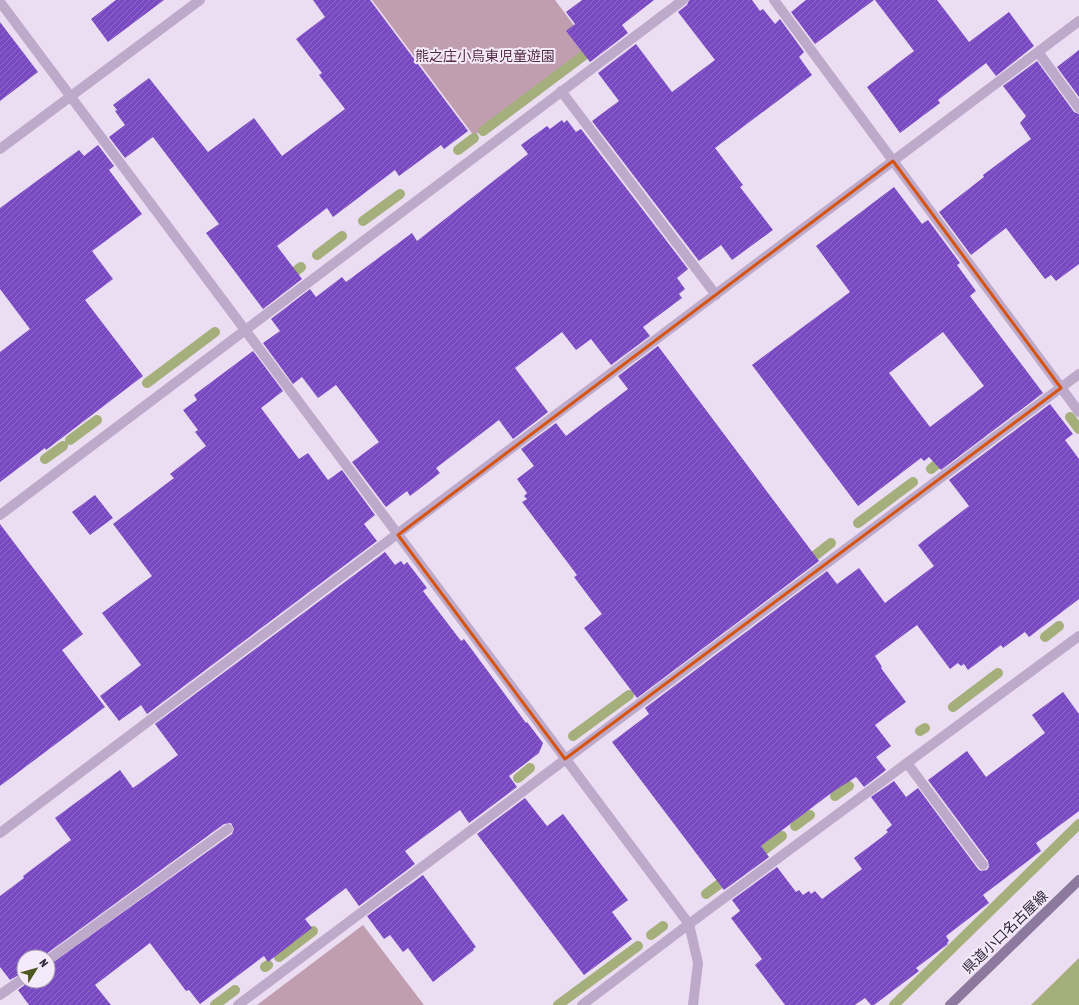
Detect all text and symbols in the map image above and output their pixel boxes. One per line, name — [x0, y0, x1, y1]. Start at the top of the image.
park label: 熊之庄小烏東児童遊園 — [415, 48, 555, 64]
street label: 県道小口名古屋線 — [959, 887, 1051, 977]
north arrow — [16, 949, 56, 989]
text: N — [37, 957, 51, 969]

